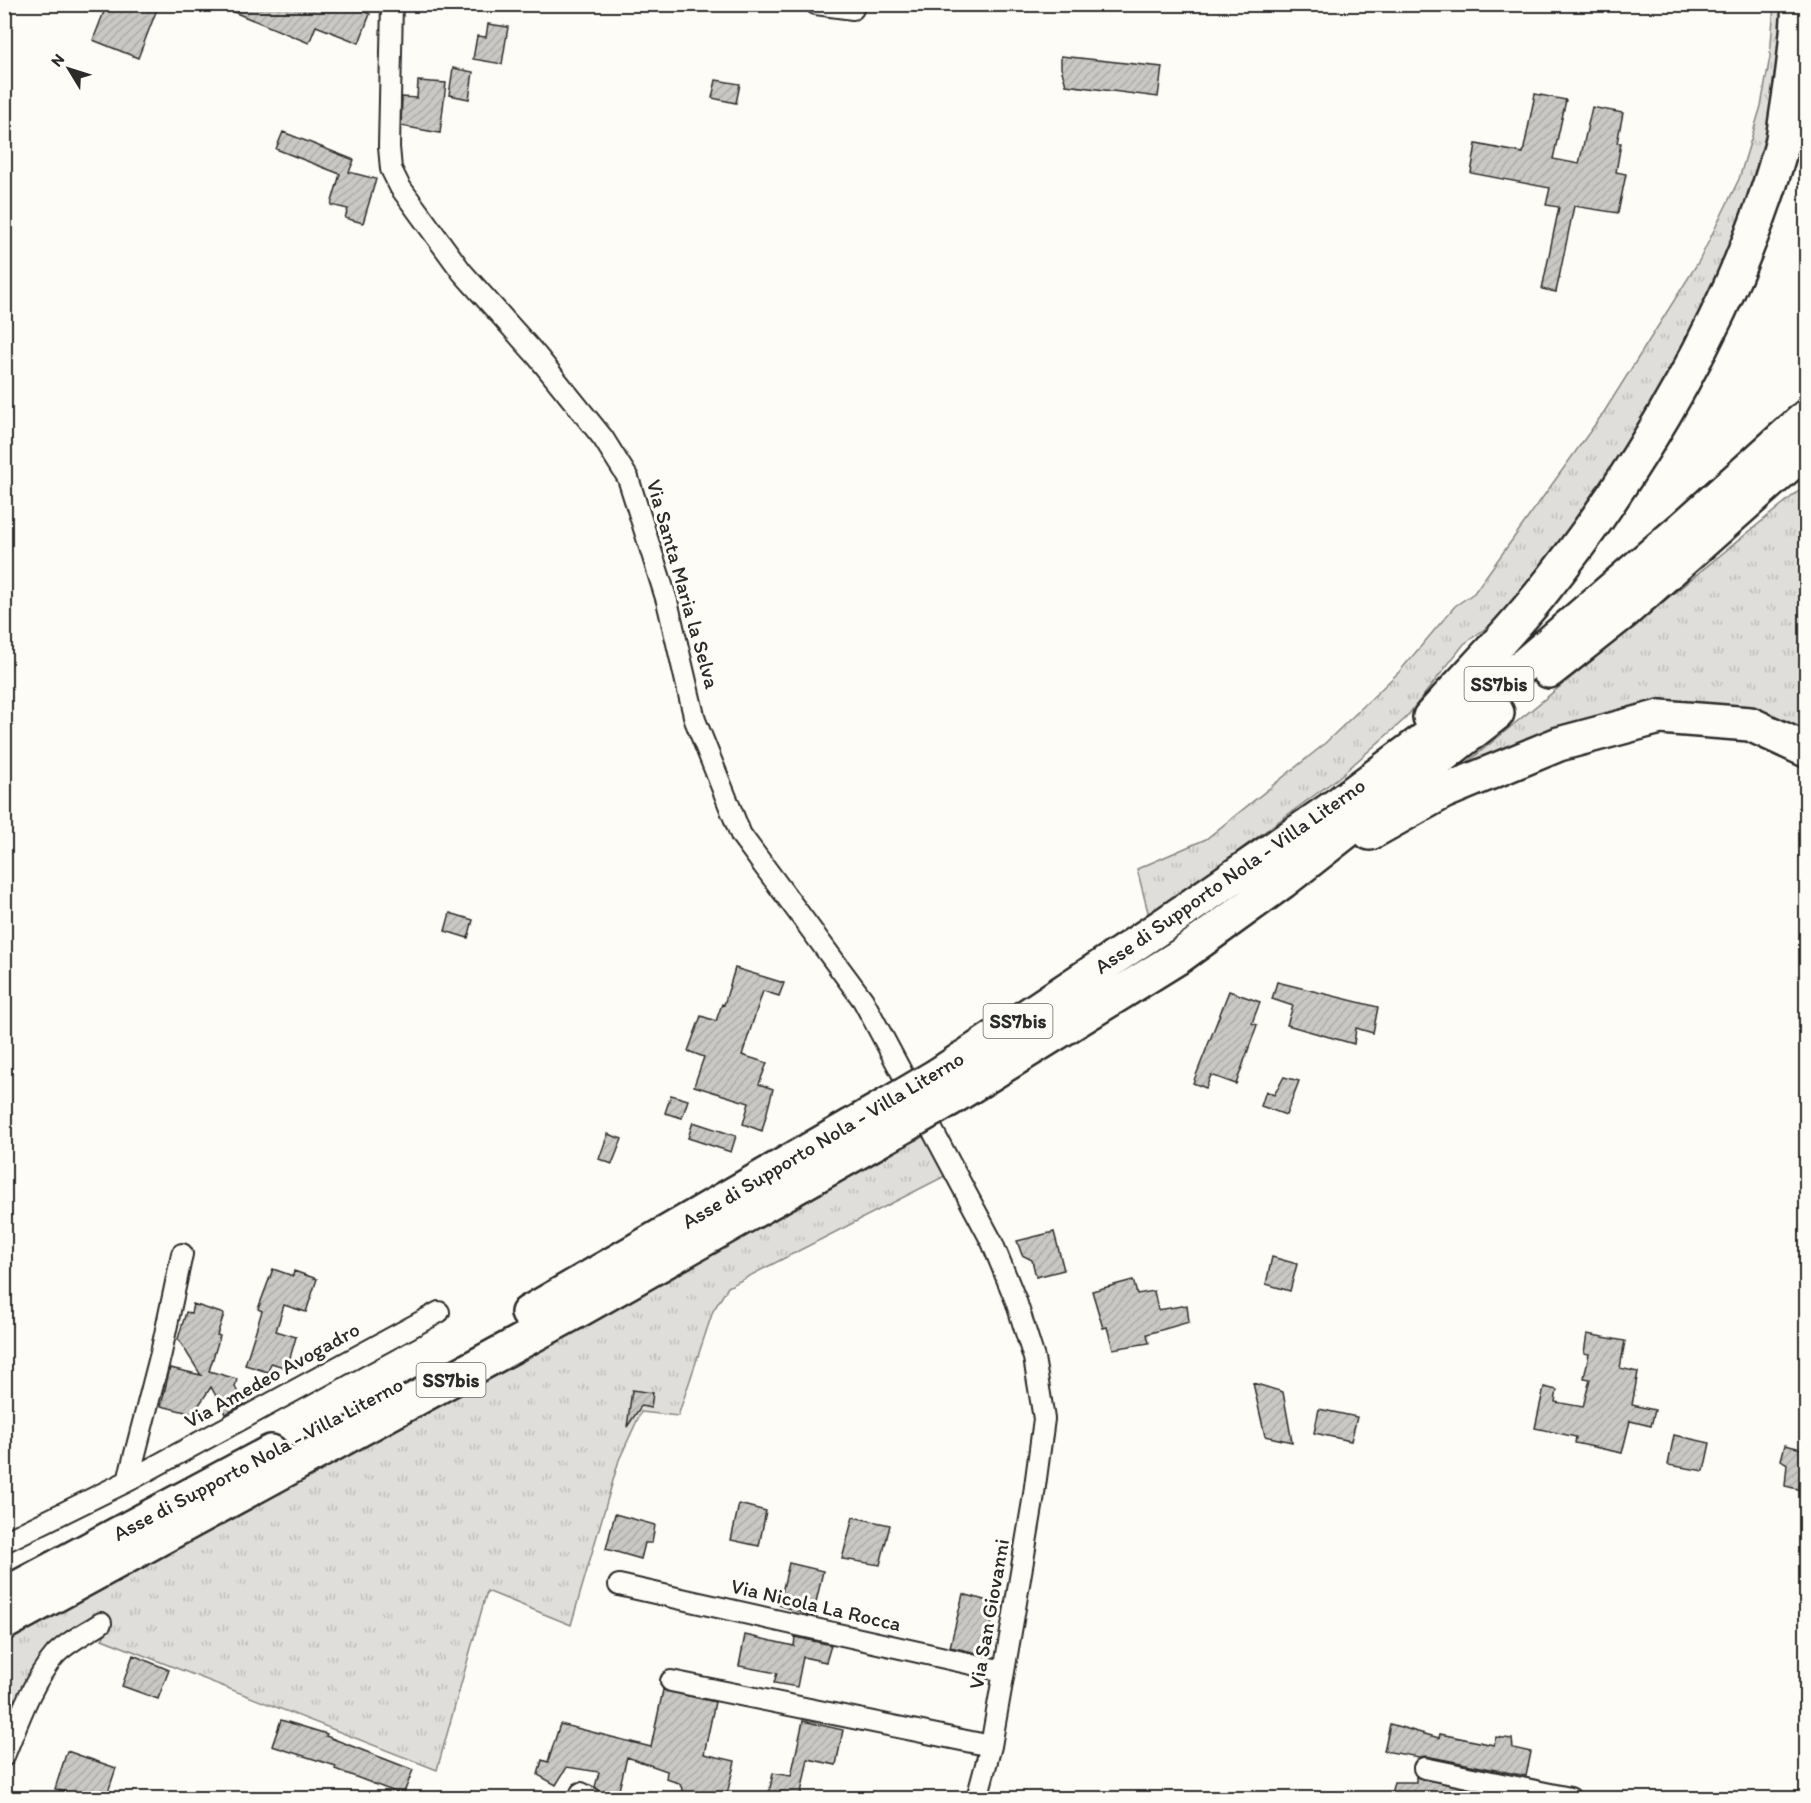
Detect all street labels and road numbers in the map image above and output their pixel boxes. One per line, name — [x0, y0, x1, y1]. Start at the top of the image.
street label: Via Santa Maria la Selva — [642, 476, 725, 691]
road number: SS7bis — [1464, 667, 1534, 701]
street label: Asse di Supporto Nola - Villa Literno — [1090, 772, 1370, 979]
road number: SS7bis — [984, 1004, 1052, 1038]
street label: Asse di Supporto Nola - Villa Literno — [677, 1045, 968, 1234]
street label: Via Amedeo Avogadro — [180, 1316, 364, 1433]
road number: SS7bis — [416, 1363, 486, 1397]
street label: Asse di Supporto Nola - Villa Literno — [109, 1371, 407, 1546]
street label: Via San Giovanni — [963, 1537, 1014, 1691]
street label: Via Nicola La Rocca — [729, 1573, 904, 1636]

